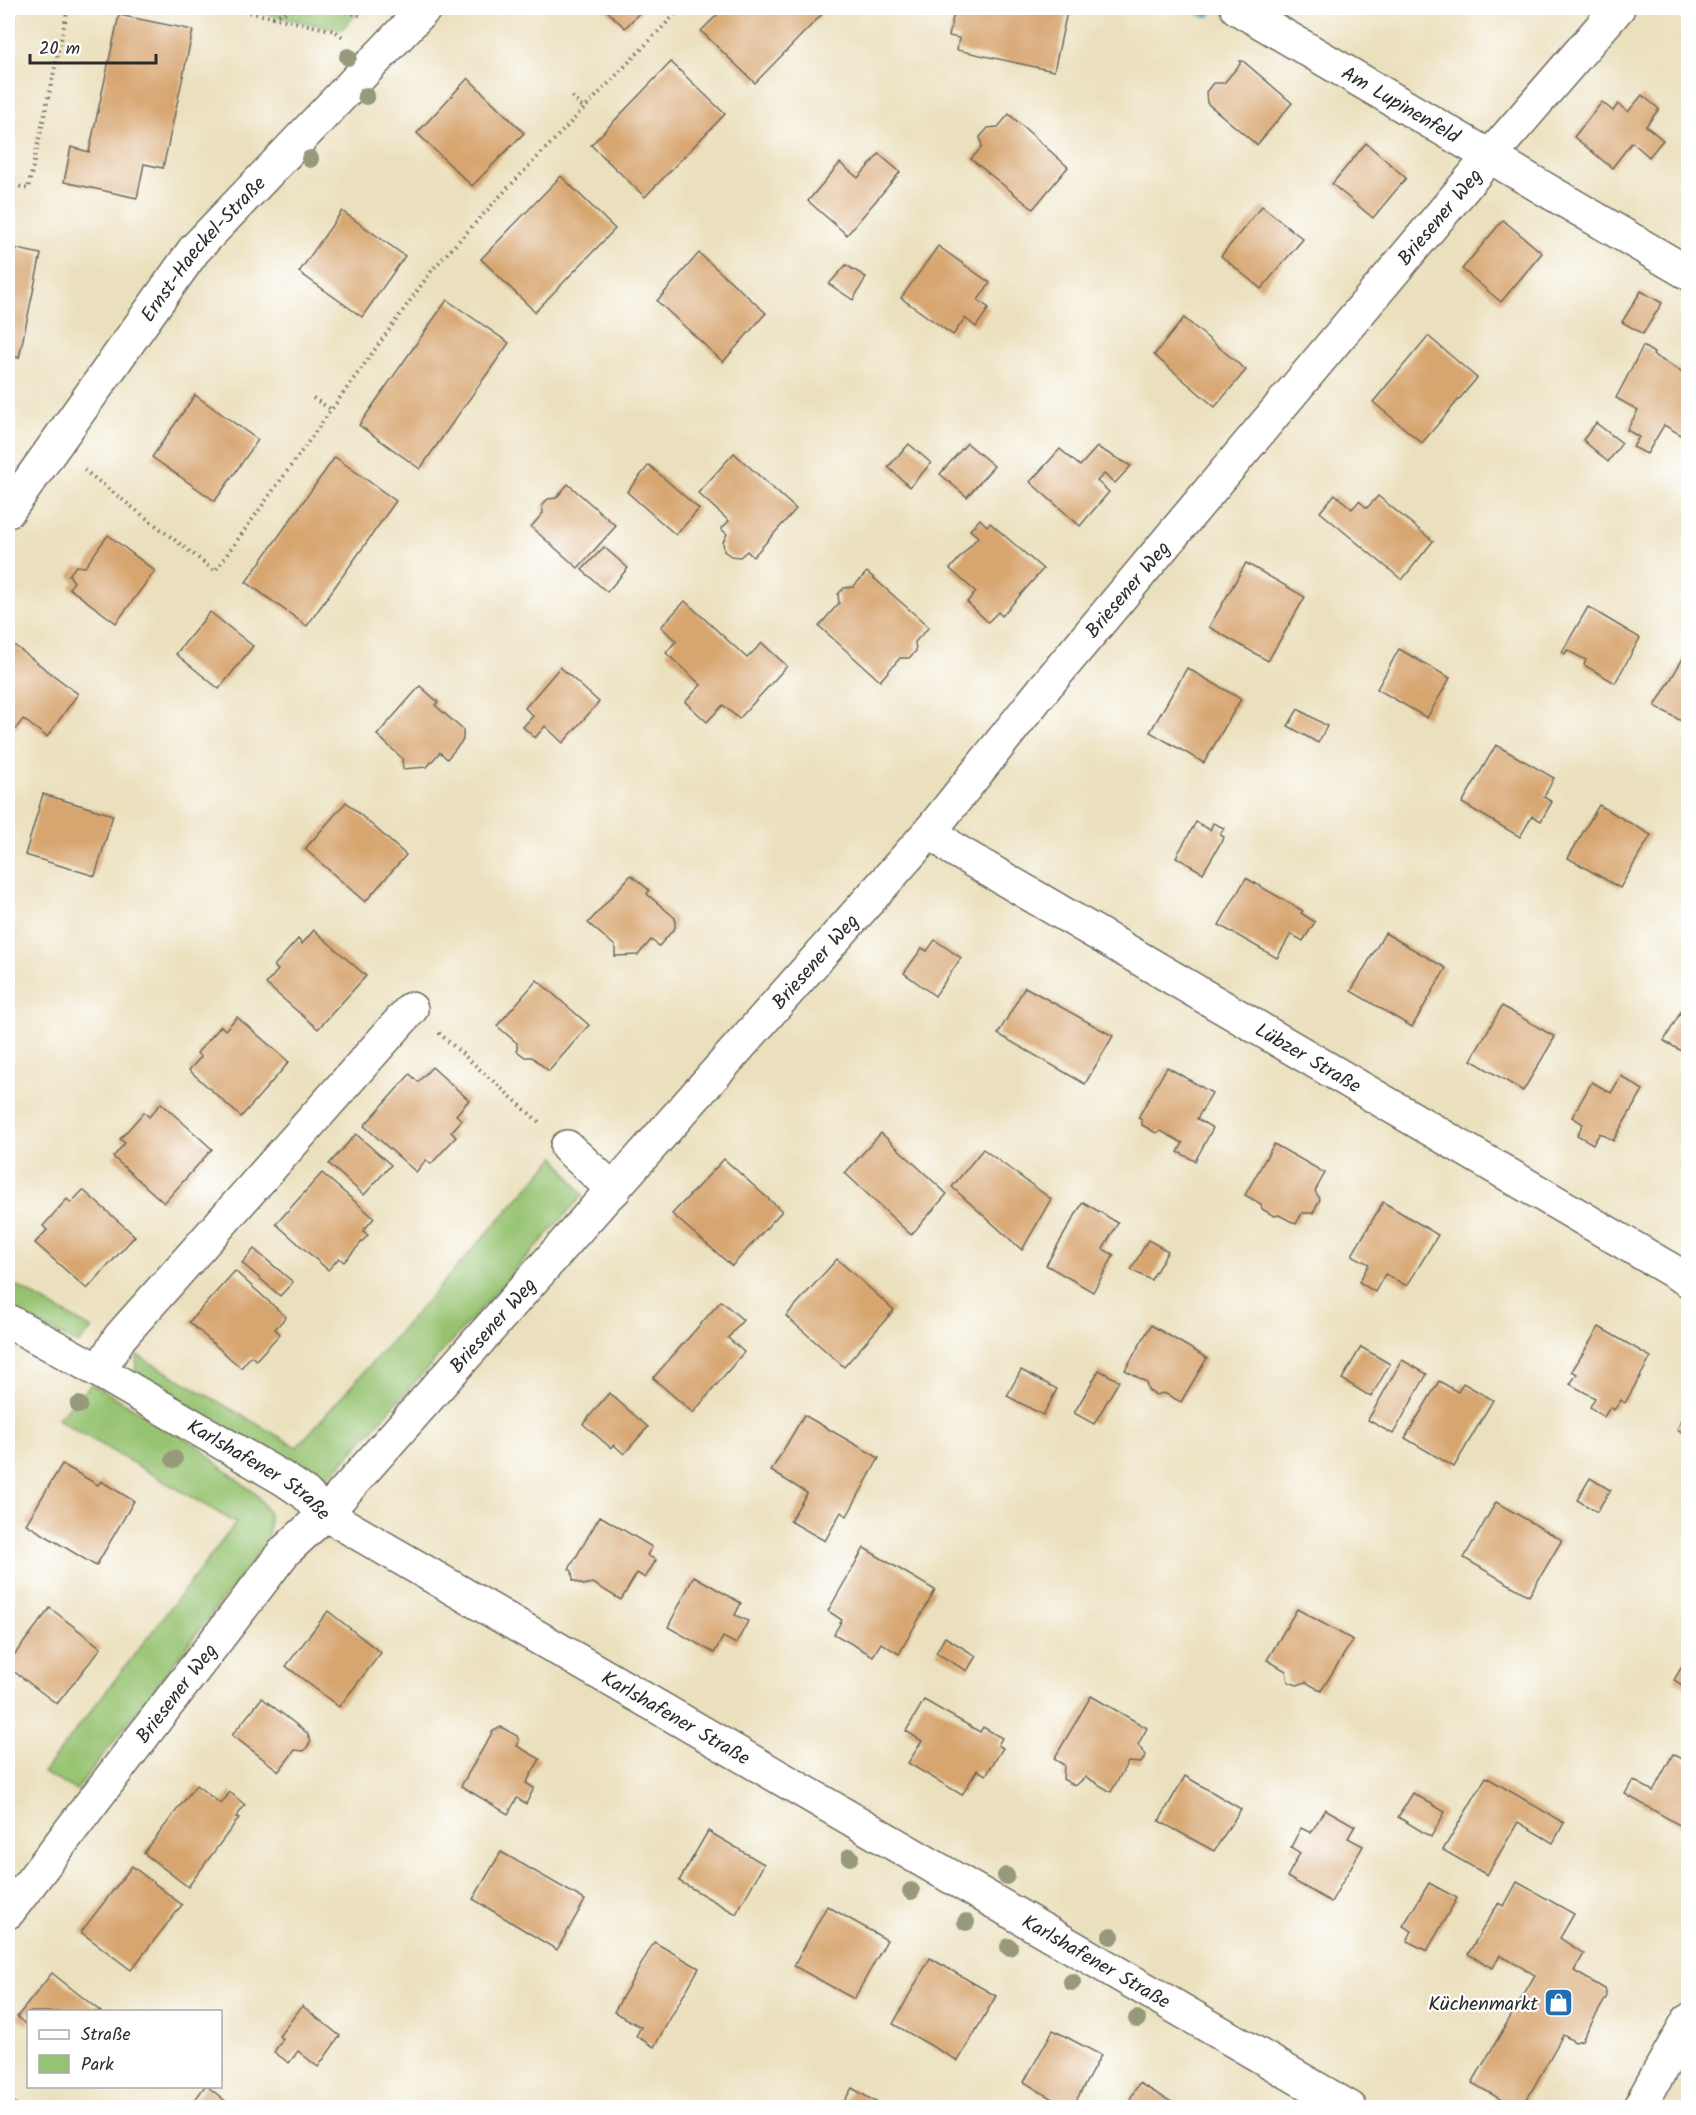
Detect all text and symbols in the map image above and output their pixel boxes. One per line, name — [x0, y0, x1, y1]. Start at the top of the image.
scale bar — [30, 27, 156, 65]
text: 20 m — [39, 35, 80, 64]
street label: Am Lupinenfeld — [1334, 59, 1466, 154]
street label: Briesener Weg — [1390, 162, 1491, 274]
street label: Ernst-Haeckel-Straße — [133, 170, 275, 330]
street label: Briesener Weg — [1078, 535, 1179, 646]
street label: Briesener Weg — [765, 907, 868, 1018]
street label: Lübzer Straße — [1248, 1015, 1367, 1103]
street label: Briesener Weg — [442, 1271, 545, 1382]
street label: Karlshafener Straße — [180, 1412, 337, 1529]
street label: Briesener Weg — [129, 1637, 226, 1751]
street label: Karlshafener Straße — [595, 1663, 755, 1775]
street label: Karlshafener Straße — [1015, 1907, 1176, 2019]
shop icon: Küchenmarkt — [1543, 1987, 1575, 2019]
place label: Küchenmarkt — [1428, 1989, 1538, 2021]
legend — [27, 2010, 222, 2088]
text: Straße — [81, 2021, 131, 2050]
text: Park — [81, 2051, 114, 2080]

